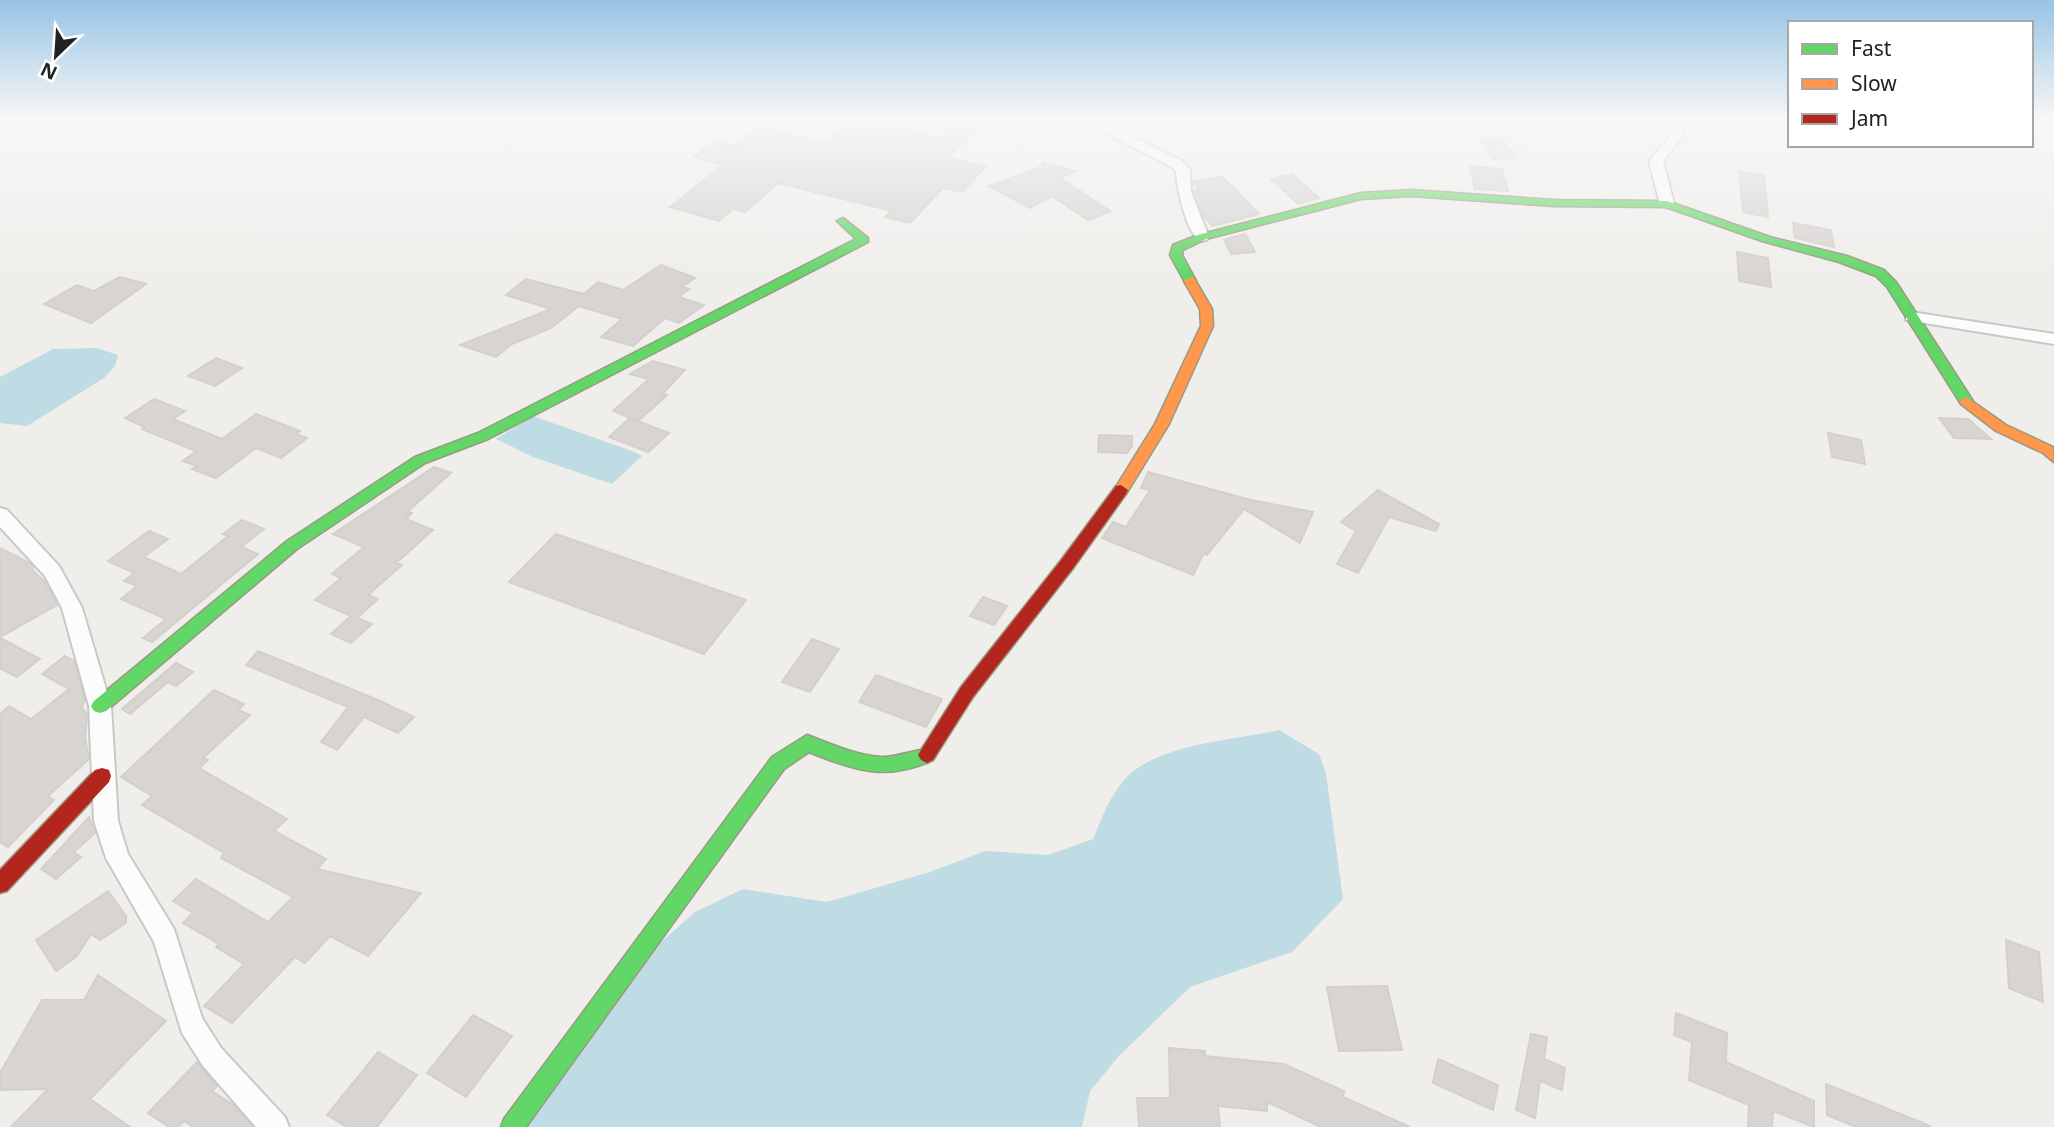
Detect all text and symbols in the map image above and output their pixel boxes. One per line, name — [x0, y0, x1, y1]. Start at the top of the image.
north arrow — [21, 21, 91, 91]
legend — [1788, 21, 2033, 147]
text: Fast — [1851, 34, 1892, 62]
text: N — [36, 56, 61, 86]
text: Slow — [1851, 69, 1897, 97]
text: Jam — [1849, 104, 1888, 132]

